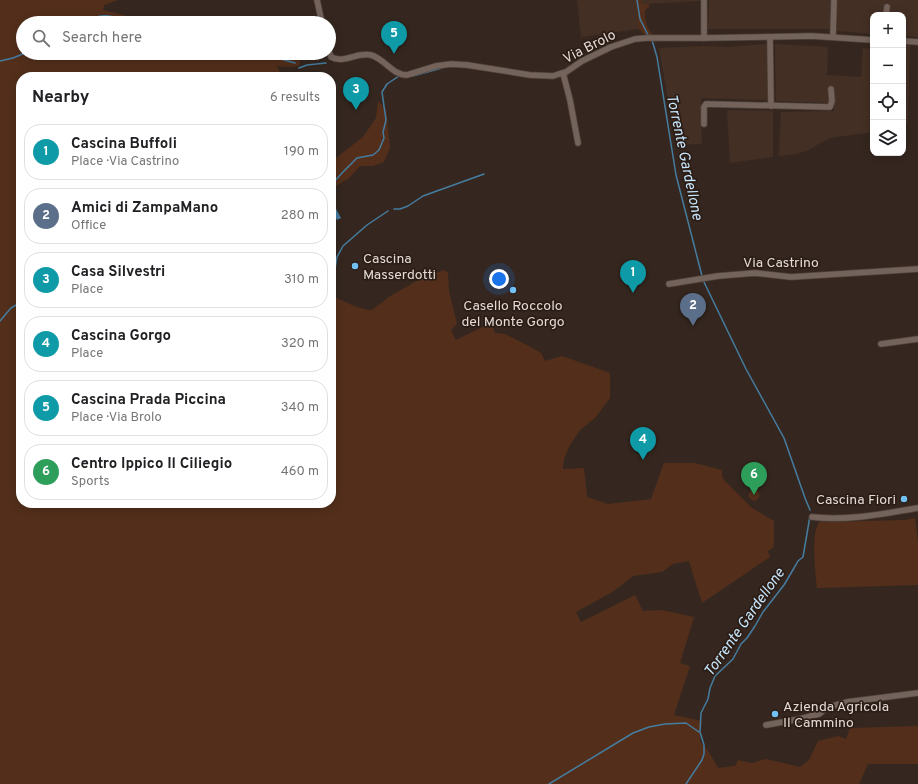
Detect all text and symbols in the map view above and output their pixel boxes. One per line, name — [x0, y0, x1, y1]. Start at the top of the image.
map controls — [870, 12, 906, 156]
button: + — [870, 12, 906, 48]
search box — [16, 16, 336, 60]
pin: 5 — [381, 21, 407, 54]
icon: search — [30, 27, 52, 49]
street label: Via Brolo — [560, 27, 619, 68]
text: Search here — [62, 29, 142, 48]
button: − — [870, 48, 906, 84]
pin: 3 — [343, 77, 369, 110]
button: locate — [870, 84, 906, 120]
text: Nearby — [32, 87, 89, 109]
text: 6 results — [270, 90, 320, 106]
water label: Torrente Gardellone — [661, 93, 706, 222]
button: layers — [870, 120, 906, 156]
text: Cascina Buffoli — [71, 135, 177, 154]
text: 1 — [43, 144, 49, 160]
text: 190 m — [284, 144, 319, 160]
text: Place · Via Castrino — [71, 154, 179, 170]
text: Amici di ZampaMano — [71, 199, 218, 218]
text: 2 — [42, 208, 50, 224]
text: 280 m — [281, 208, 319, 224]
text: Office — [71, 218, 106, 234]
place label: Cascina Masserdotti — [363, 251, 436, 284]
street label: Via Castrino — [743, 255, 819, 272]
pin: 1 — [620, 260, 646, 293]
marker: Cascina Masserdotti — [350, 261, 360, 271]
text: Casa Silvestri — [71, 263, 165, 282]
your location — [489, 269, 509, 289]
text: 3 — [42, 272, 50, 288]
text: 310 m — [284, 272, 319, 288]
text: Place — [71, 282, 103, 298]
marker: Casello Roccolo del Monte Gorgo — [508, 285, 518, 295]
pin: 2 — [680, 293, 706, 326]
place label: Casello Roccolo del Monte Gorgo — [461, 298, 565, 331]
text: Cascina Gorgo — [71, 327, 171, 346]
text: 4 — [42, 336, 50, 352]
text: 320 m — [281, 336, 319, 352]
text: Place — [71, 346, 103, 362]
text: Cascina Prada Piccina — [71, 391, 226, 410]
text: 5 — [42, 400, 50, 416]
text: 340 m — [281, 400, 319, 416]
text: Place · Via Brolo — [71, 410, 162, 426]
pin: 4 — [630, 427, 656, 460]
text: Centro Ippico Il Ciliegio — [71, 455, 232, 474]
pin: 6 — [741, 462, 767, 495]
text: 6 — [42, 464, 50, 480]
text: 460 m — [281, 464, 319, 480]
text: Sports — [71, 474, 110, 490]
place label: Cascina Fiori — [816, 492, 896, 509]
marker: Cascina Fiori — [899, 494, 909, 504]
water label: Torrente Gardellone — [701, 565, 790, 681]
place label: Azienda Agricola Il Cammino — [783, 699, 889, 732]
marker: Azienda Agricola Il Cammino — [770, 709, 780, 719]

